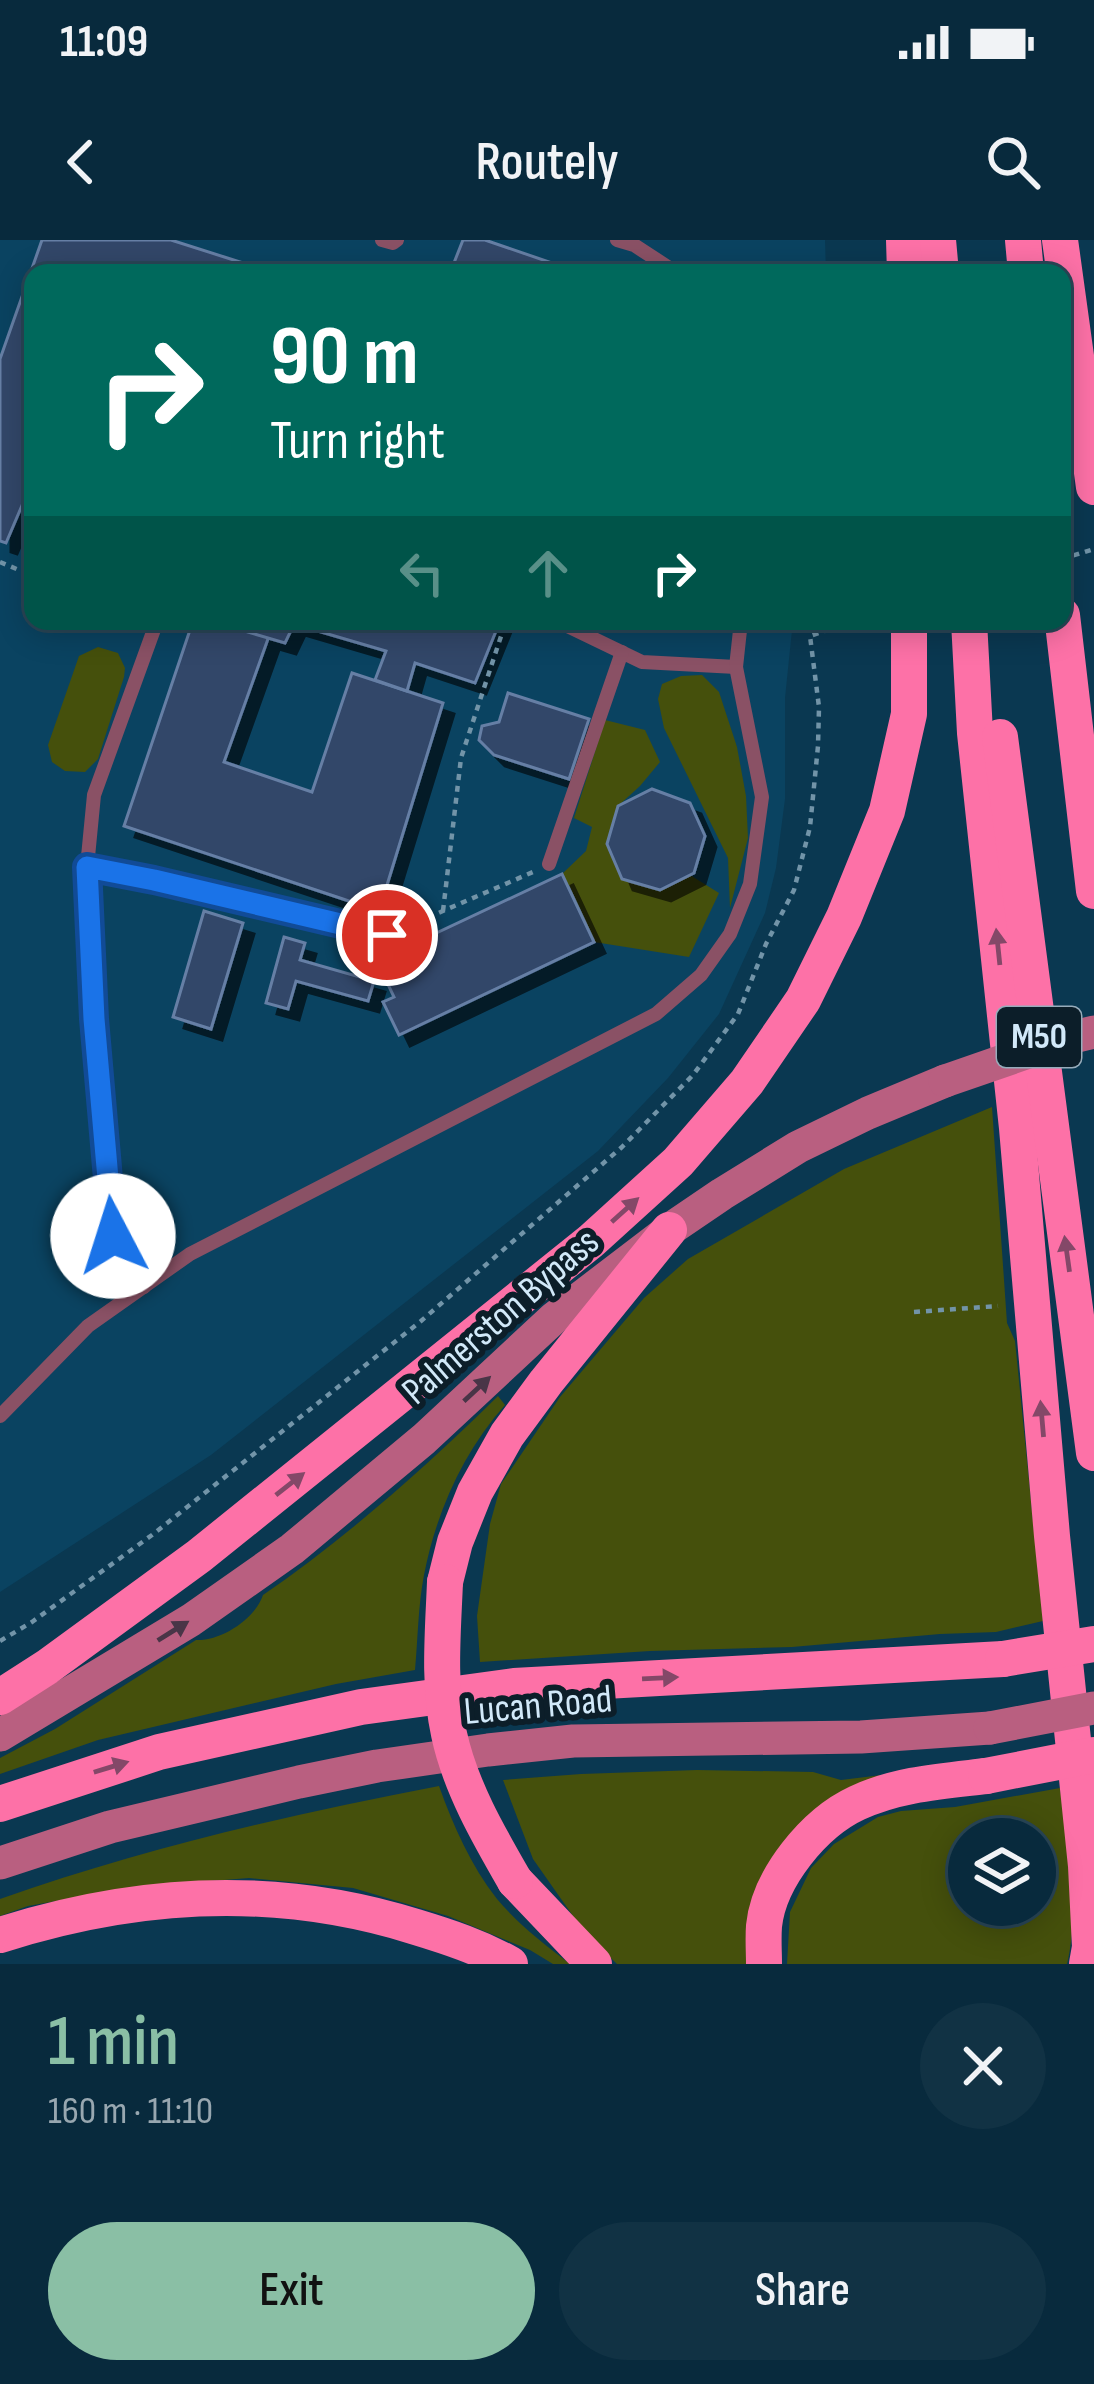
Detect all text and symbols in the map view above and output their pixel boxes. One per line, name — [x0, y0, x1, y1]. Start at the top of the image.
text: 11:09 — [60, 15, 148, 70]
icon: back — [48, 129, 114, 195]
icon: search — [980, 129, 1046, 195]
text: Routely — [475, 130, 619, 195]
text: 90 m — [270, 307, 419, 408]
icon: right — [72, 312, 228, 468]
text: Turn right — [270, 409, 445, 474]
icon: left — [389, 540, 455, 606]
icon: ahead — [515, 540, 581, 606]
icon: right — [641, 540, 707, 606]
pin — [336, 884, 438, 986]
icon: arrive — [354, 902, 420, 968]
one-way arrow — [988, 928, 1007, 965]
road number: M50 — [997, 1007, 1081, 1067]
position arrow — [50, 1173, 176, 1299]
one-way arrow — [610, 1197, 639, 1224]
street label: Palmerston Bypass — [393, 1219, 609, 1415]
one-way arrow — [1057, 1235, 1076, 1272]
one-way arrow — [463, 1376, 492, 1403]
one-way arrow — [1032, 1400, 1051, 1437]
one-way arrow — [275, 1472, 306, 1497]
one-way arrow — [156, 1621, 189, 1643]
one-way arrow — [642, 1668, 679, 1687]
street label: Lucan Road — [462, 1676, 614, 1736]
one-way arrow — [93, 1757, 130, 1775]
map controls — [948, 1818, 1056, 1926]
button: layers — [948, 1818, 1056, 1926]
text: 1 min — [48, 1999, 179, 2086]
button: close — [920, 2003, 1046, 2129]
text: 160 m · 11:10 — [48, 2088, 213, 2135]
button: Exit — [48, 2222, 535, 2360]
button: Share — [559, 2222, 1046, 2360]

